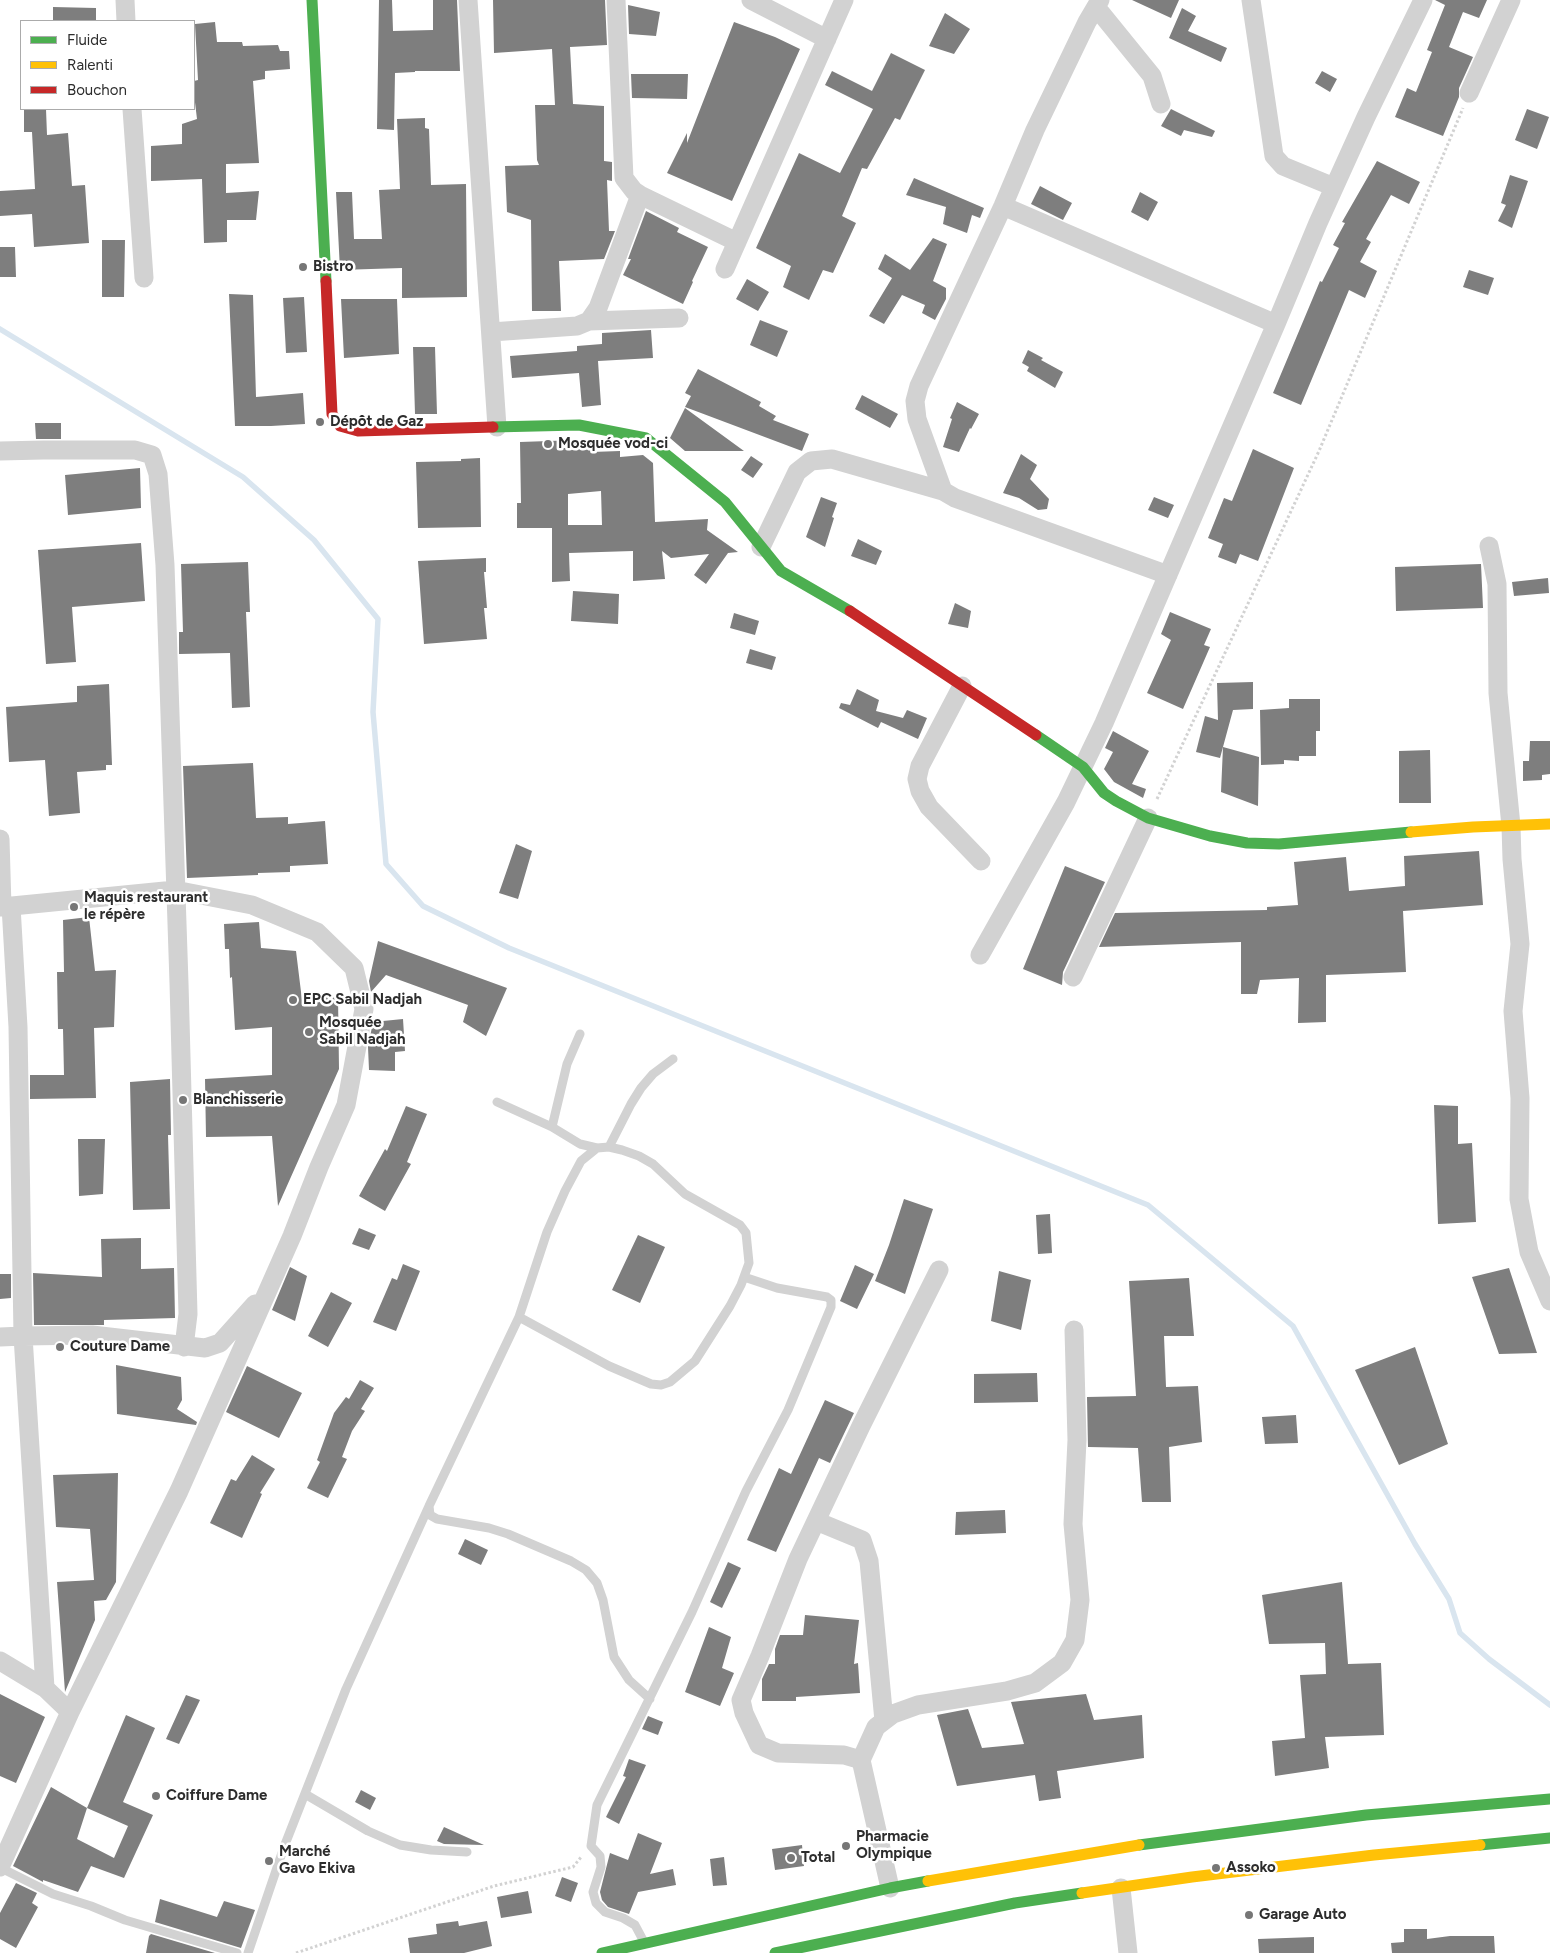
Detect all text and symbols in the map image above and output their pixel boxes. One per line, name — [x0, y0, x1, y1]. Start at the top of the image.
legend — [20, 20, 195, 110]
text: Fluide — [67, 31, 107, 49]
text: Ralenti — [67, 56, 113, 74]
text: Bouchon — [67, 81, 127, 99]
place label: Bistro — [313, 258, 354, 276]
marker: Bistro — [297, 261, 309, 273]
place label: Dépôt de Gaz — [330, 413, 423, 431]
marker: Dépôt de Gaz — [314, 416, 326, 428]
place label: Mosquée vod-ci — [558, 435, 668, 453]
marker: Mosquée vod-ci — [542, 438, 554, 450]
place label: Maquis restaurant le répère — [84, 889, 208, 924]
marker: Maquis restaurant le répère — [68, 901, 80, 913]
place label: EPC Sabil Nadjah — [303, 991, 422, 1009]
marker: EPC Sabil Nadjah — [287, 994, 299, 1006]
place label: Mosquée Sabil Nadjah — [319, 1014, 406, 1049]
marker: Mosquée Sabil Nadjah — [303, 1026, 315, 1038]
place label: Blanchisserie — [193, 1091, 283, 1109]
marker: Blanchisserie — [177, 1094, 189, 1106]
place label: Couture Dame — [70, 1338, 170, 1356]
marker: Couture Dame — [54, 1341, 66, 1353]
place label: Coiffure Dame — [166, 1787, 267, 1805]
marker: Coiffure Dame — [150, 1790, 162, 1802]
place label: Pharmacie Olympique — [856, 1828, 932, 1863]
marker: Pharmacie Olympique — [840, 1840, 852, 1852]
place label: Marché Gavo Ekiva — [279, 1843, 355, 1878]
place label: Total — [801, 1849, 835, 1867]
marker: Total — [785, 1852, 797, 1864]
marker: Marché Gavo Ekiva — [263, 1855, 275, 1867]
place label: Assoko — [1226, 1859, 1276, 1877]
marker: Assoko — [1210, 1862, 1222, 1874]
place label: Garage Auto — [1259, 1906, 1347, 1924]
marker: Garage Auto — [1243, 1909, 1255, 1921]

